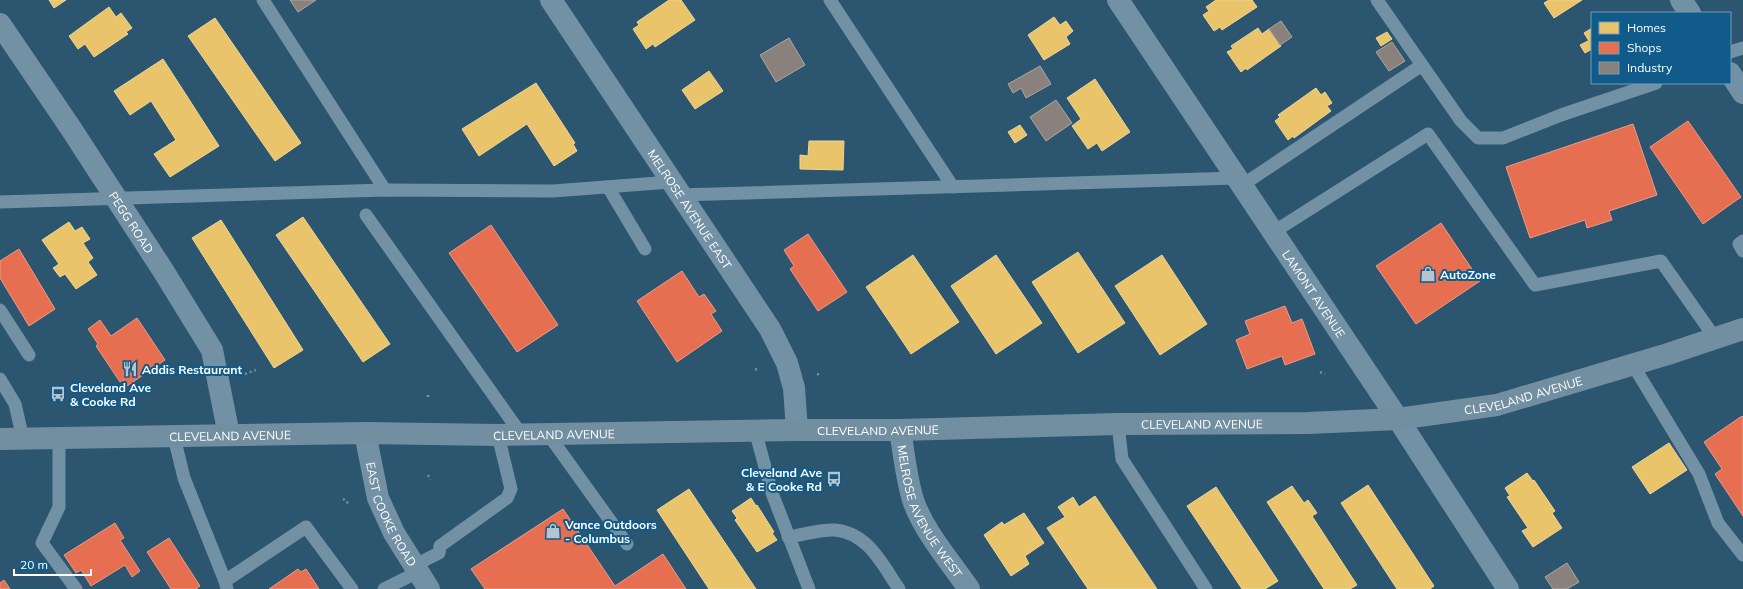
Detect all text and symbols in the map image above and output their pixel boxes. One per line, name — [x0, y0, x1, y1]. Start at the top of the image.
legend — [1591, 12, 1731, 84]
text: Homes — [1627, 20, 1666, 35]
text: Shops — [1627, 40, 1662, 55]
text: Industry — [1627, 60, 1673, 75]
street label: MELROSE AVENUE EAST — [645, 146, 736, 272]
street label: PEGG ROAD — [106, 188, 157, 256]
street label: LAMONT AVENUE — [1279, 247, 1349, 340]
shop icon: AutoZone — [1419, 265, 1437, 283]
place label: AutoZone — [1440, 267, 1496, 282]
restaurant icon: Addis Restaurant — [121, 360, 139, 378]
place label: Addis Restaurant — [142, 362, 243, 377]
street label: CLEVELAND AVENUE — [1463, 372, 1584, 417]
place label: Cleveland Ave & Cooke Rd — [70, 380, 151, 409]
bus stop icon: Cleveland Ave & Cooke Rd — [49, 385, 67, 403]
street label: CLEVELAND AVENUE — [1141, 416, 1263, 431]
street label: CLEVELAND AVENUE — [817, 421, 939, 438]
street label: CLEVELAND AVENUE — [493, 426, 615, 443]
street label: CLEVELAND AVENUE — [169, 427, 291, 444]
street label: MELROSE AVENUE WEST — [895, 444, 966, 581]
street label: EAST COOKE ROAD — [363, 461, 420, 569]
place label: Cleveland Ave & E Cooke Rd — [741, 465, 822, 494]
bus stop icon: Cleveland Ave & E Cooke Rd — [825, 470, 843, 488]
place label: Vance Outdoors - Columbus — [564, 517, 657, 546]
shop icon: Vance Outdoors - Columbus — [544, 522, 562, 540]
scale bar — [14, 551, 91, 577]
text: 20 m — [20, 557, 48, 572]

